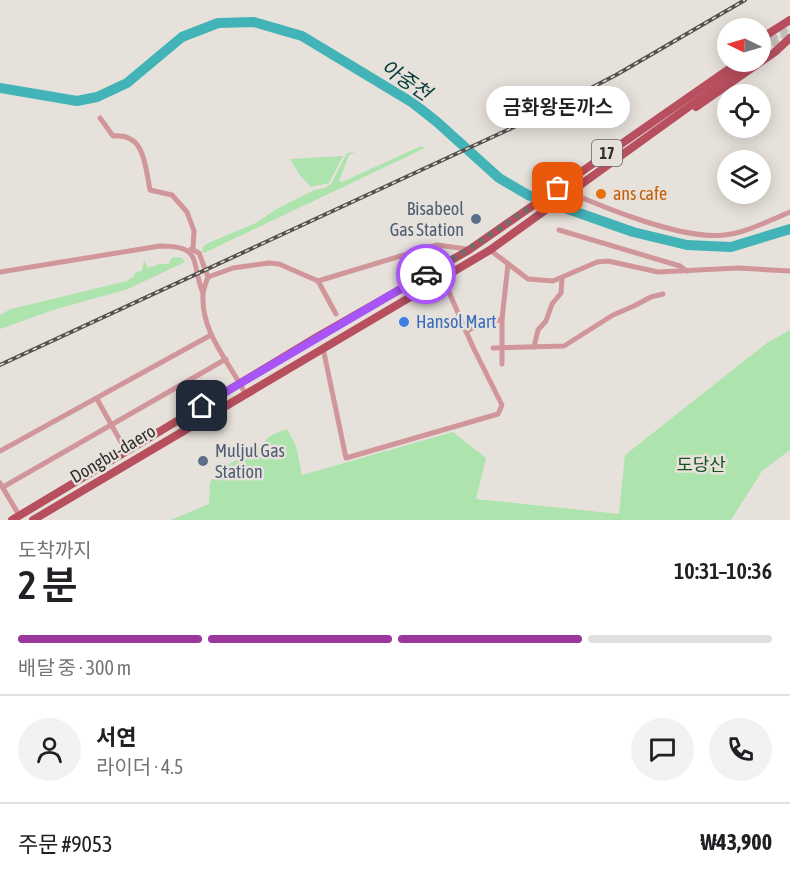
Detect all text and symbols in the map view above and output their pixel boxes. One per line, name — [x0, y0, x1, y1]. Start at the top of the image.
north arrow — [717, 18, 771, 72]
map controls — [717, 18, 771, 204]
water label: 아중천 — [377, 55, 438, 106]
button: locate — [717, 84, 771, 138]
callout: 금화왕돈까스 — [486, 86, 630, 128]
text: 금화왕돈까스 — [503, 95, 613, 118]
road number: 17 — [592, 140, 622, 166]
button: layers — [717, 150, 771, 204]
pin — [532, 162, 583, 213]
icon: bag — [541, 171, 574, 204]
place label: ans cafe — [613, 183, 667, 204]
marker: ans cafe — [594, 187, 608, 201]
place label: Bisabeol Gas Station — [390, 198, 464, 240]
marker: Bisabeol Gas Station — [469, 212, 483, 226]
courier — [396, 244, 456, 304]
icon: car — [410, 258, 443, 291]
place label: Hansol Mart — [416, 311, 496, 332]
marker: Hansol Mart — [397, 315, 411, 329]
pin — [176, 380, 227, 431]
icon: home — [185, 389, 218, 422]
street label: Dongbu-daero — [66, 420, 159, 487]
place label: Muljul Gas Station — [215, 440, 285, 482]
marker: Muljul Gas Station — [196, 454, 210, 468]
park label: 도당산 — [676, 454, 726, 475]
text: 도착까지 — [18, 538, 92, 561]
text: 10:31–10:36 — [674, 558, 772, 584]
text: 2 분 — [18, 563, 78, 607]
text: 배달 중 · 300 m — [18, 656, 131, 679]
button: person — [18, 718, 81, 781]
button: chat — [631, 718, 694, 781]
button: phone — [709, 718, 772, 781]
text: 서연 — [96, 724, 136, 750]
text: 라이더 · 4.5 — [96, 755, 183, 778]
text: ₩43,900 — [700, 829, 772, 855]
text: 주문 #9053 — [18, 831, 113, 857]

